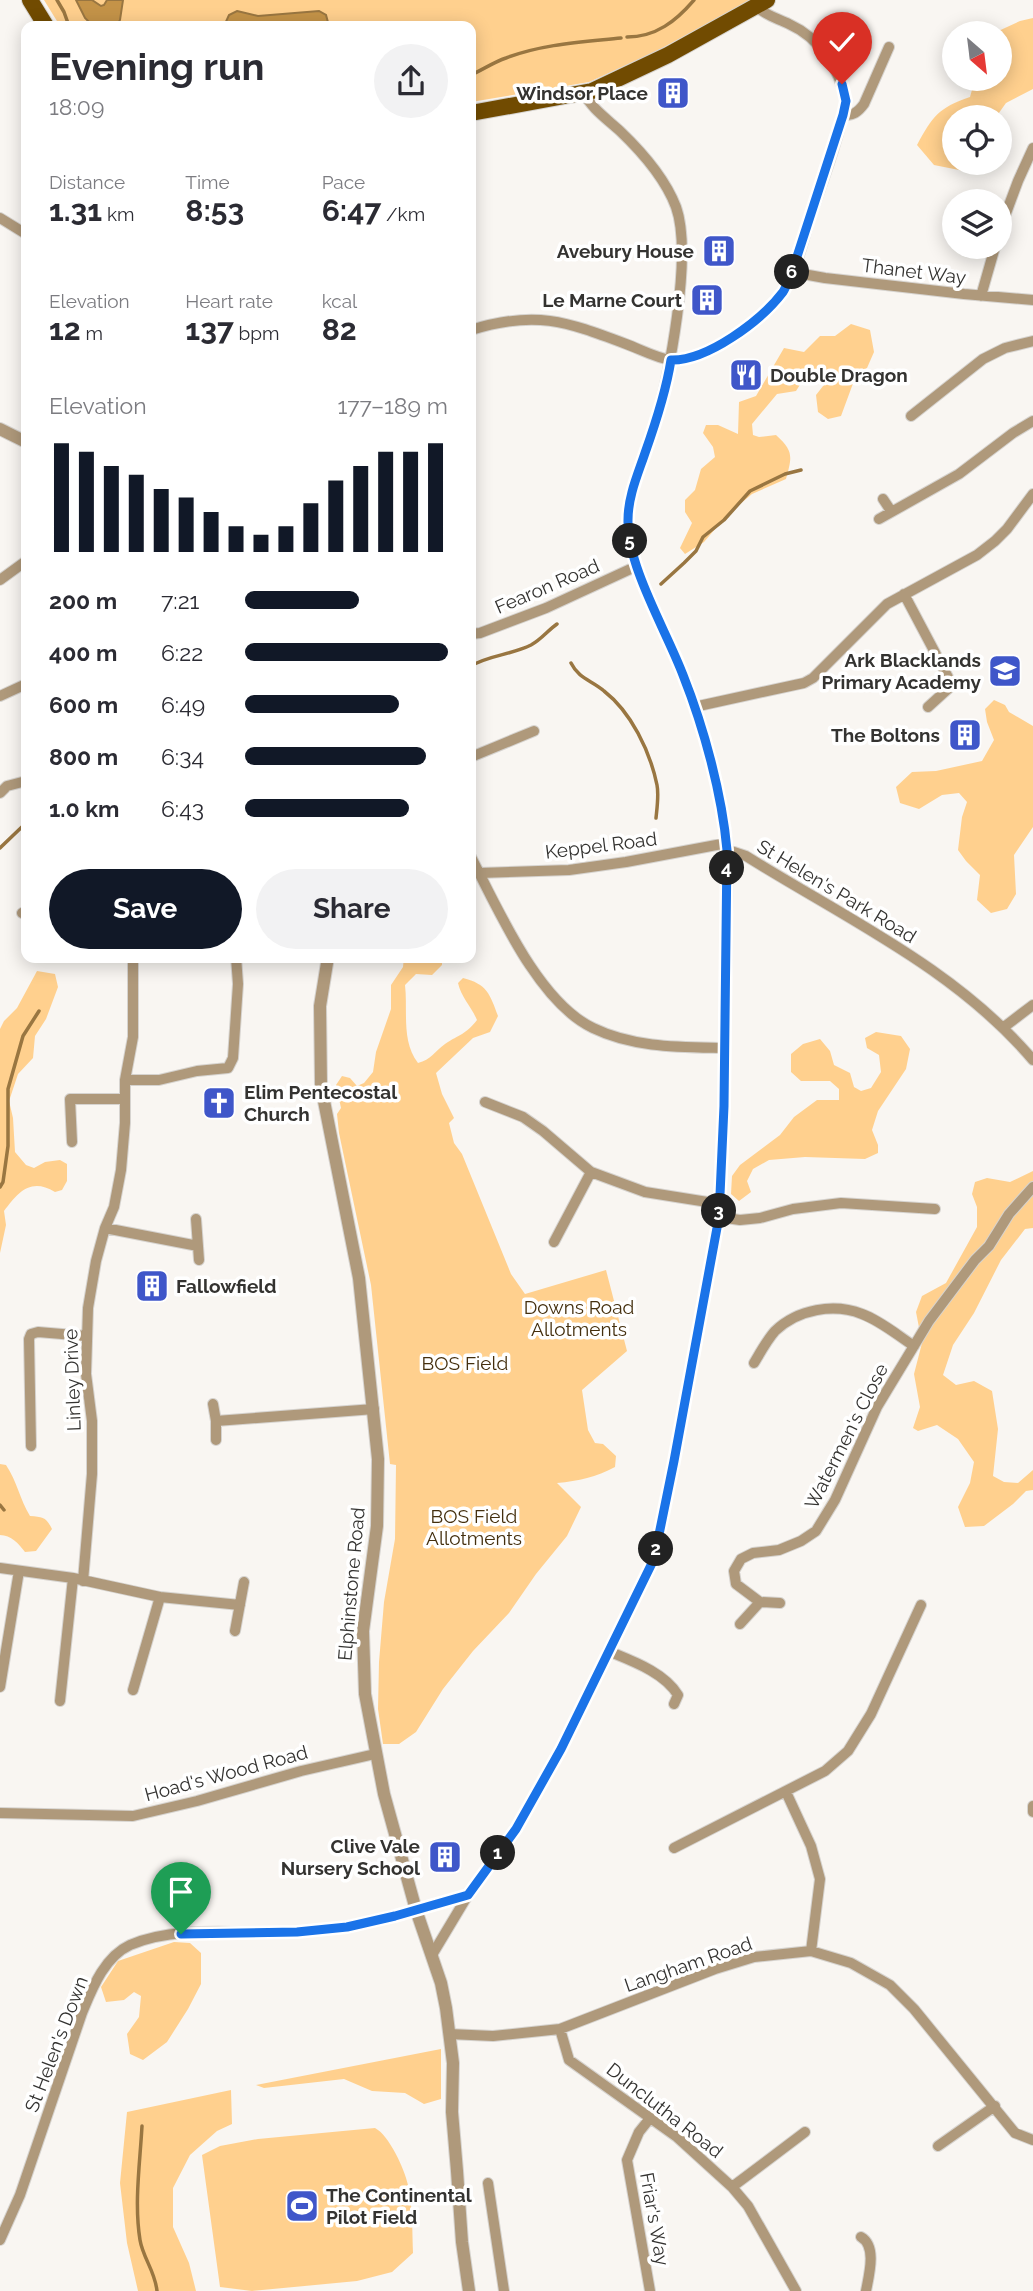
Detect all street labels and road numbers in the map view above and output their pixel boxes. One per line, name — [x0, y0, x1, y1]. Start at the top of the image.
street label: Thanet Way — [861, 254, 967, 288]
street label: Fearon Road — [491, 554, 603, 618]
street label: Keppel Road — [544, 827, 658, 863]
street label: St Helen's Park Road — [753, 835, 921, 947]
street label: Linley Drive — [59, 1328, 85, 1432]
street label: Watermen's Close — [800, 1360, 892, 1512]
street label: Elphinstone Road — [333, 1506, 369, 1662]
street label: Hoad's Wood Road — [142, 1741, 310, 1805]
street label: Langham Road — [621, 1932, 755, 1996]
street label: St Helen's Down — [20, 1973, 92, 2115]
street label: Dunclutha Road — [603, 2058, 727, 2162]
street label: Friar's Way — [636, 2171, 674, 2267]

